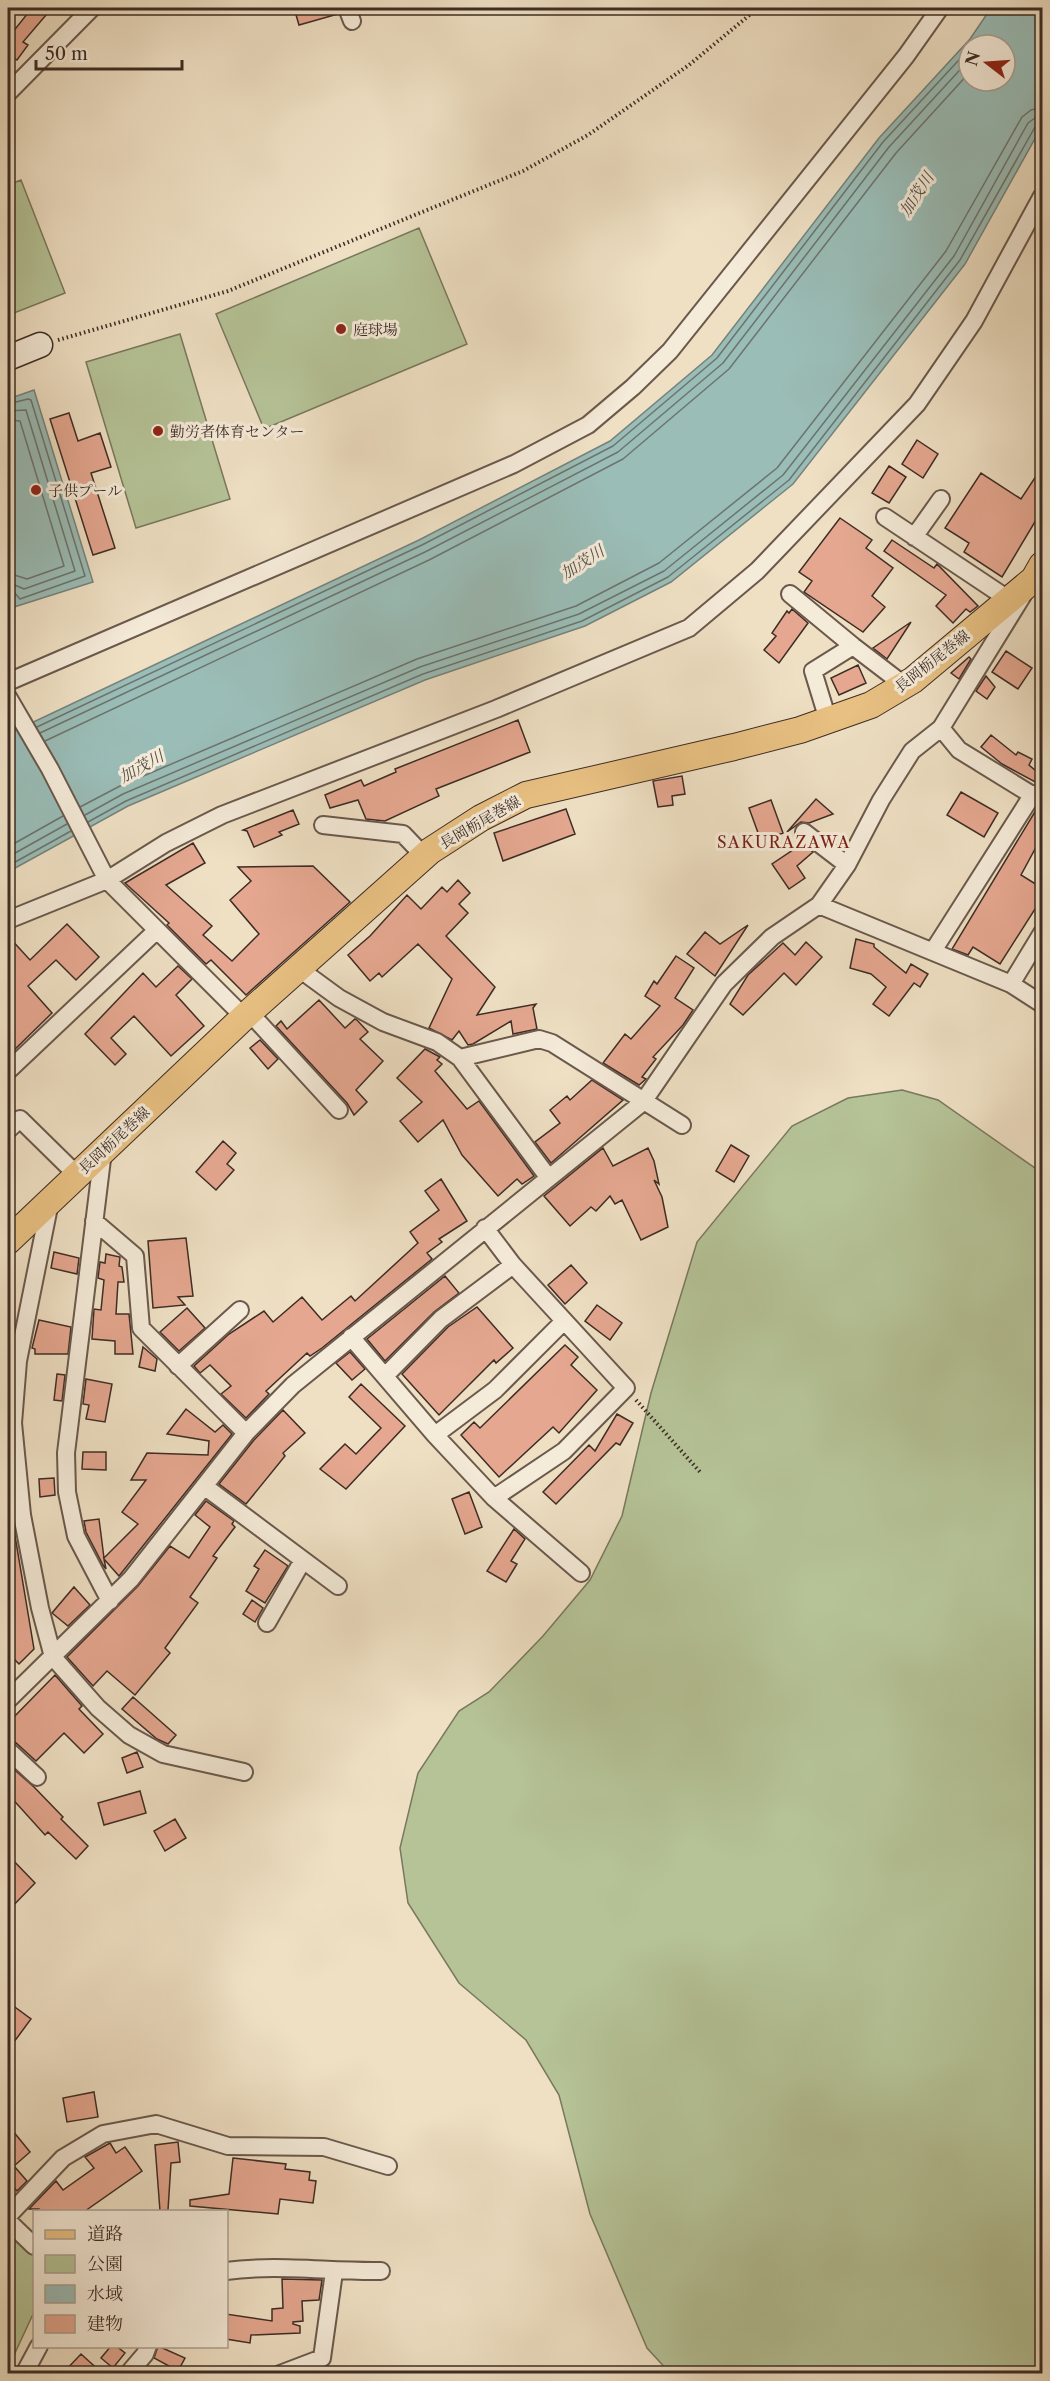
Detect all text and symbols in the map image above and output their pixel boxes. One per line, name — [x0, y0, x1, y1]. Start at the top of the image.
scale bar — [36, 33, 182, 71]
north arrow — [957, 33, 1017, 93]
text: 50 m — [45, 43, 88, 65]
text: N — [961, 49, 984, 68]
water label: 加茂川 — [895, 167, 939, 220]
place label: 庭球場 — [353, 320, 398, 339]
marker: 庭球場 — [334, 322, 348, 336]
place label: 勤労者体育センター — [170, 422, 304, 441]
marker: 勤労者体育センター — [151, 424, 165, 438]
place label: 子供プール — [48, 481, 122, 500]
marker: 子供プール — [29, 483, 43, 497]
water label: 加茂川 — [556, 539, 609, 583]
street label: 長岡栃尾巻線 — [891, 626, 973, 696]
water label: 加茂川 — [115, 745, 169, 786]
street label: 長岡栃尾巻線 — [436, 791, 524, 853]
district label: SAKURAZAWA — [717, 832, 851, 852]
street label: 長岡栃尾巻線 — [75, 1102, 153, 1178]
legend — [33, 2210, 228, 2348]
text: 道路 — [87, 2223, 123, 2245]
text: 公園 — [87, 2253, 123, 2275]
text: 水域 — [87, 2283, 123, 2305]
text: 建物 — [87, 2313, 123, 2335]

